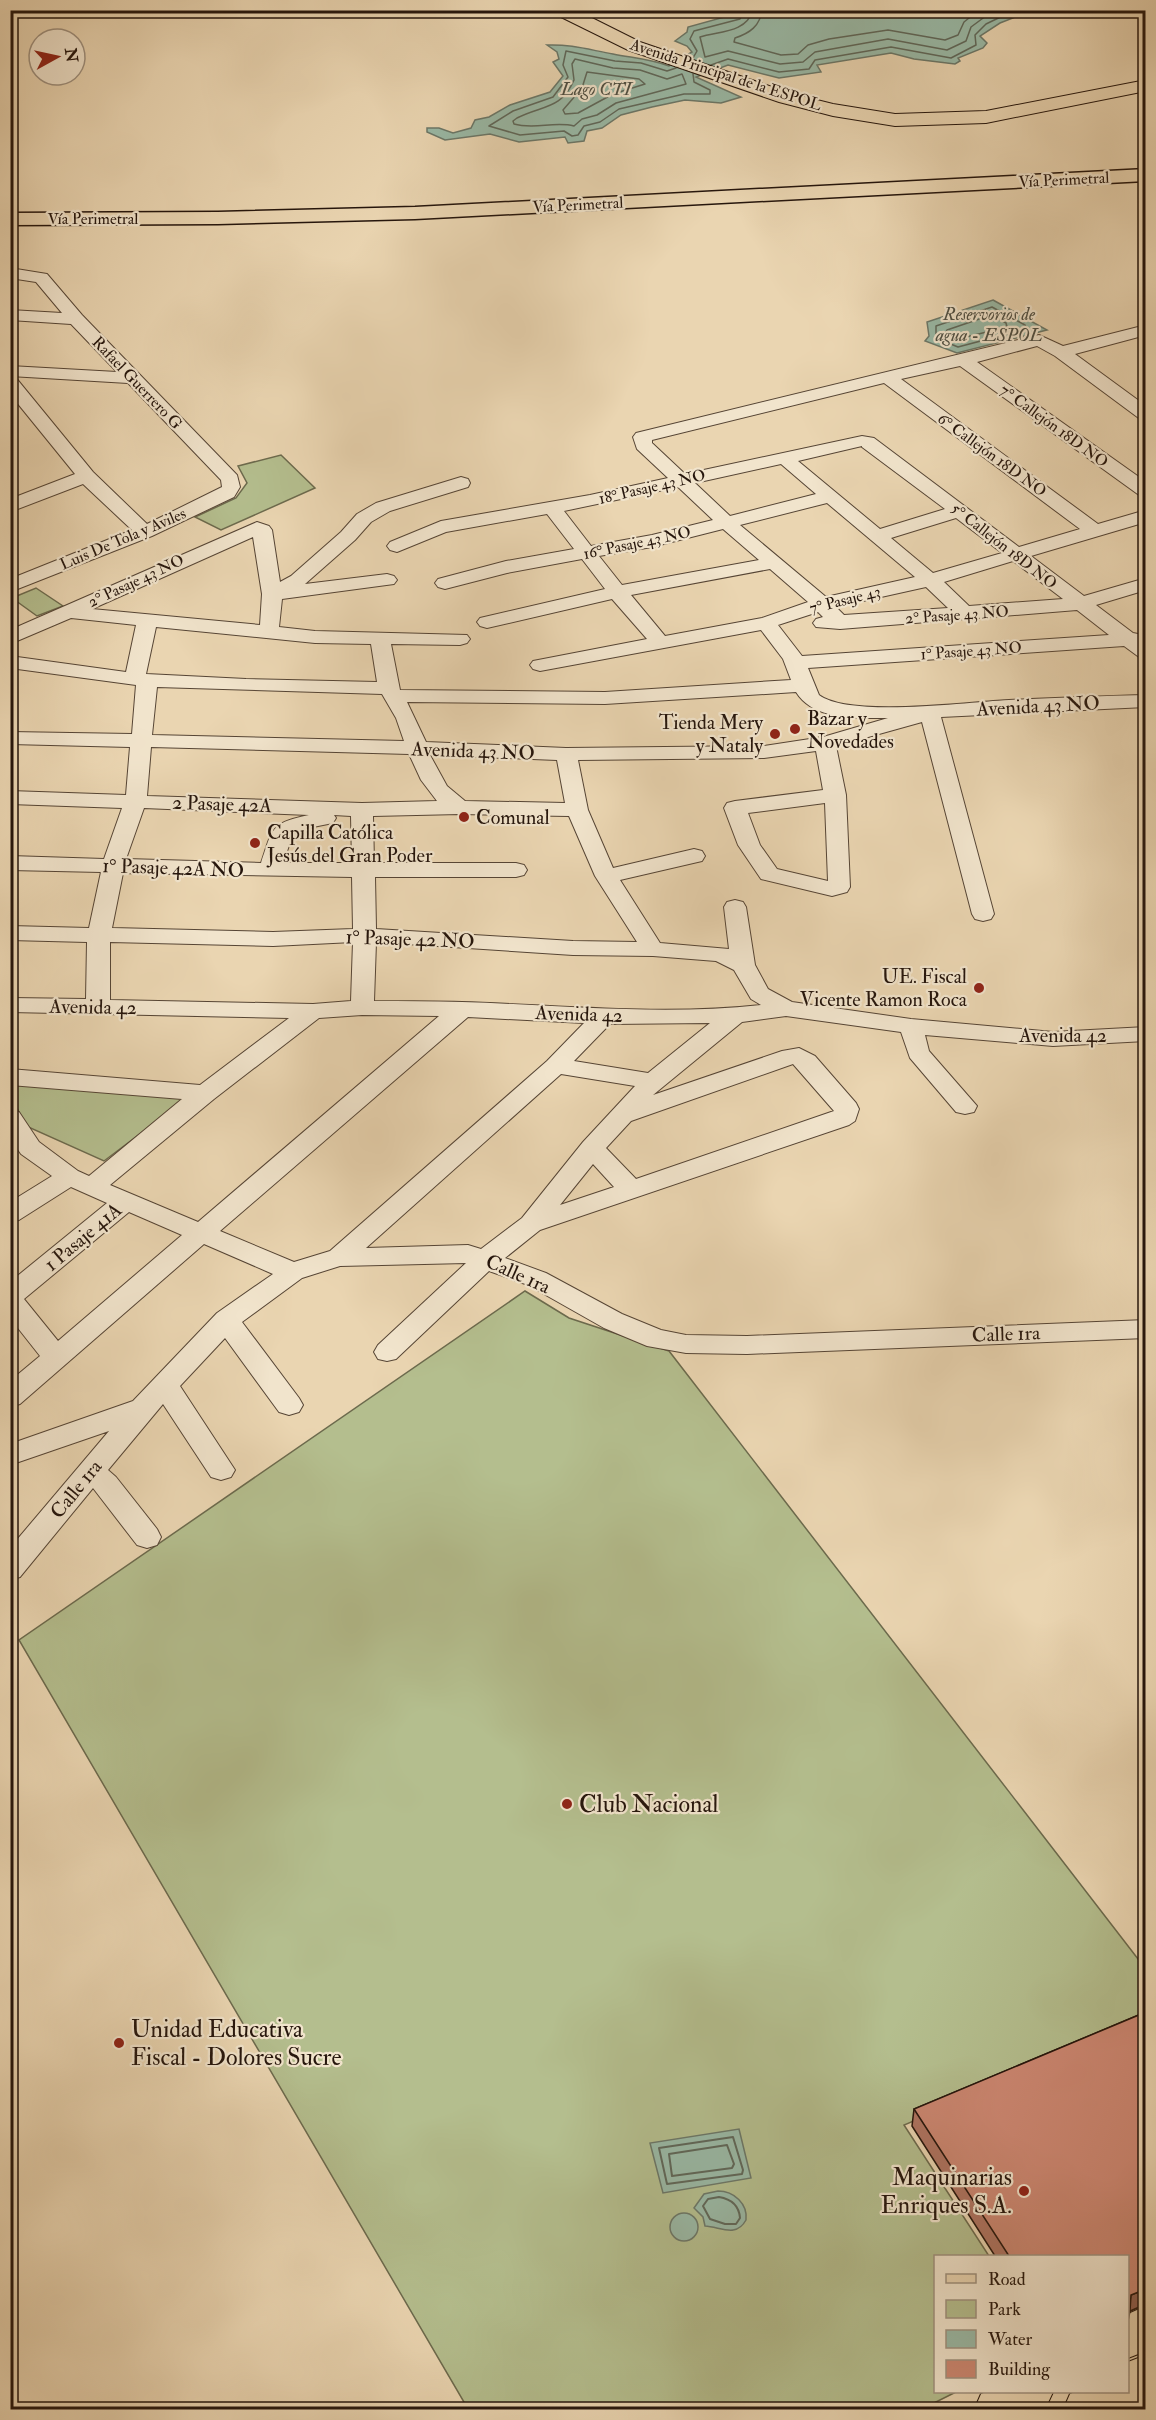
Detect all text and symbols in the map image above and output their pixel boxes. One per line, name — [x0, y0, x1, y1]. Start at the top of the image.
north arrow — [27, 27, 87, 87]
street label: Avenida Principal de la ESPOL — [626, 34, 825, 117]
text: N — [60, 46, 82, 64]
water label: Lago CTI — [560, 78, 634, 101]
street label: Vía Perimetral — [1018, 168, 1110, 192]
street label: Vía Perimetral — [532, 193, 624, 217]
street label: Vía Perimetral — [48, 209, 138, 229]
water label: Reservorios de agua - ESPOL — [935, 303, 1042, 347]
street label: Rafael Guerrero G — [88, 332, 186, 434]
street label: 7° Callejón 18D NO — [996, 380, 1112, 472]
street label: 6° Callejón 18D NO — [934, 409, 1050, 501]
street label: 18° Pasaje 43 NO — [597, 465, 707, 509]
street label: 5° Callejón 18D NO — [947, 498, 1061, 594]
street label: Luis De Tola y Aviles — [57, 503, 189, 575]
street label: 16° Pasaje 43 NO — [581, 522, 693, 564]
street label: 2° Pasaje 43 NO — [85, 550, 187, 612]
street label: 7° Pasaje 43 — [807, 582, 883, 618]
street label: 2° Pasaje 43 NO — [905, 601, 1009, 629]
street label: 1° Pasaje 43 NO — [920, 637, 1022, 665]
street label: Avenida 43 NO — [975, 690, 1100, 722]
place label: Bazar y Novedades — [807, 706, 894, 754]
place label: Tienda Mery y Nataly — [659, 710, 764, 758]
marker: Bazar y Novedades — [788, 722, 802, 736]
marker: Tienda Mery y Nataly — [768, 727, 782, 741]
street label: Avenida 43 NO — [410, 736, 535, 766]
street label: 2 Pasaje 42A — [172, 790, 273, 818]
place label: Comunal — [476, 805, 550, 830]
marker: Comunal — [457, 810, 471, 824]
place label: Capilla Católica Jesús del Gran Poder — [266, 820, 433, 868]
marker: Capilla Católica Jesús del Gran Poder — [248, 836, 262, 850]
street label: 1° Pasaje 42A NO — [102, 853, 244, 883]
street label: 1° Pasaje 42 NO — [345, 924, 475, 954]
place label: UE. Fiscal Vicente Ramon Roca — [800, 964, 968, 1012]
marker: UE. Fiscal Vicente Ramon Roca — [972, 981, 986, 995]
street label: Avenida 42 — [48, 994, 137, 1020]
street label: Avenida 42 — [534, 1000, 623, 1028]
street label: Avenida 42 — [1018, 1023, 1107, 1048]
street label: 1 Pasaje 41A — [39, 1197, 127, 1277]
street label: Calle 1ra — [482, 1249, 555, 1300]
street label: Calle 1ra — [971, 1320, 1041, 1348]
street label: Calle 1ra — [45, 1454, 108, 1523]
place label: Club Nacional — [579, 1789, 718, 1820]
marker: Club Nacional — [560, 1797, 574, 1811]
place label: Unidad Educativa Fiscal - Dolores Sucre — [131, 2014, 341, 2073]
marker: Unidad Educativa Fiscal - Dolores Sucre — [112, 2036, 126, 2050]
place label: Maquinarias Enriques S.A. — [881, 2162, 1012, 2221]
marker: Maquinarias Enriques S.A. — [1017, 2184, 1031, 2198]
legend — [934, 2255, 1129, 2393]
text: Road — [988, 2268, 1026, 2291]
text: Park — [988, 2298, 1021, 2321]
text: Water — [987, 2328, 1032, 2351]
text: Building — [988, 2358, 1051, 2381]

